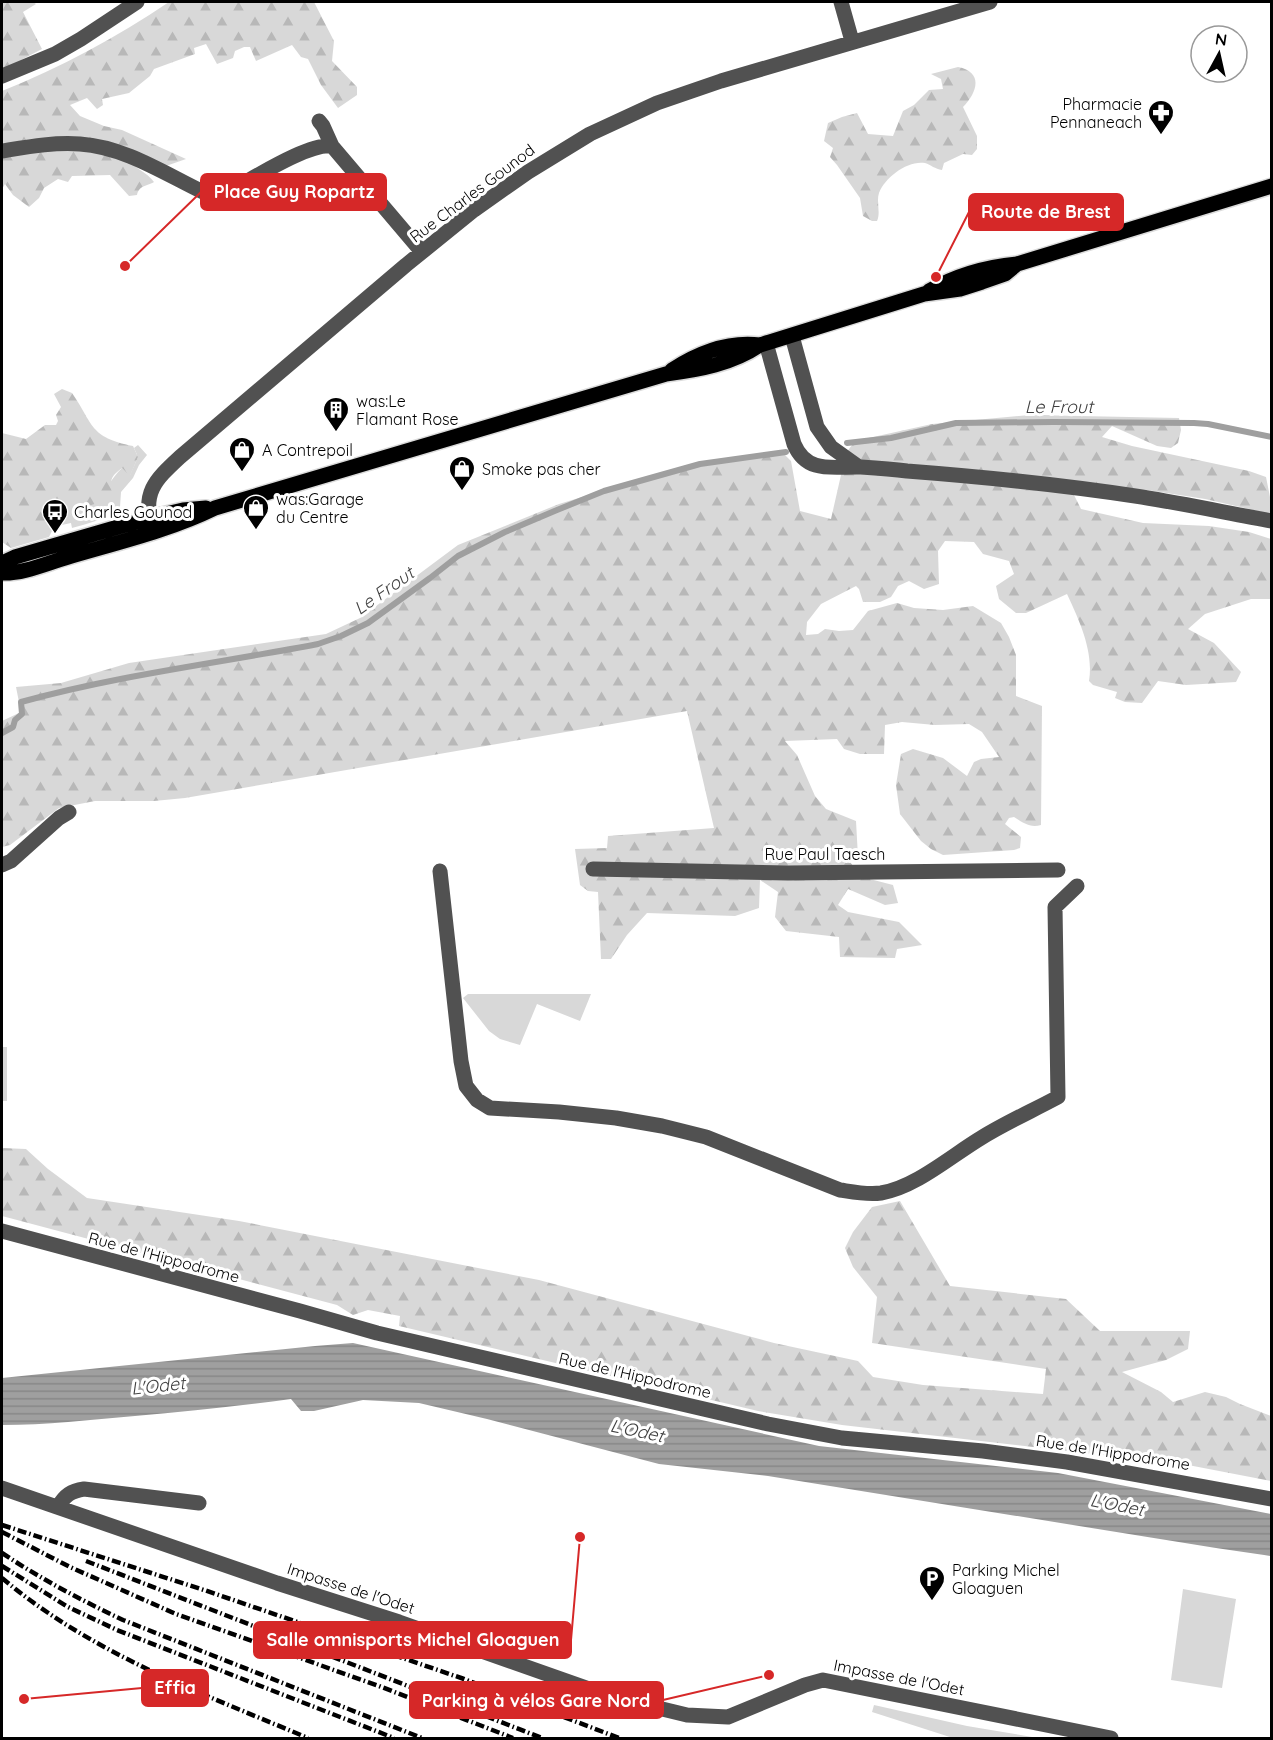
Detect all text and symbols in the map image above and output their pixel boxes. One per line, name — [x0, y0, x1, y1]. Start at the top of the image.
north arrow — [1189, 24, 1249, 84]
text: N — [1214, 28, 1228, 50]
place label: Pharmacie Pennaneach — [1050, 94, 1142, 132]
pharmacy icon: Pharmacie Pennaneach — [1146, 98, 1176, 136]
street label: Rue Charles Gounod — [406, 139, 538, 247]
callout: Place Guy Ropartz — [201, 174, 386, 210]
text: Place Guy Ropartz — [214, 180, 375, 203]
callout: Route de Brest — [969, 194, 1123, 230]
text: Route de Brest — [981, 200, 1111, 223]
place label: was:Le Flamant Rose — [356, 391, 459, 429]
building icon: was:Le Flamant Rose — [321, 395, 351, 433]
water label: Le Frout — [1025, 395, 1095, 418]
shop icon: A Contrepoil — [227, 435, 257, 473]
place label: A Contrepoil — [262, 440, 353, 460]
shop icon: Smoke pas cher — [447, 454, 477, 492]
place label: Smoke pas cher — [482, 459, 601, 479]
place label: was:Garage du Centre — [276, 489, 364, 527]
shop icon: was:Garage du Centre — [241, 493, 271, 531]
bus stop icon: Charles Gounod — [40, 497, 70, 535]
place label: Charles Gounod — [74, 502, 192, 522]
water label: Le Frout — [349, 560, 420, 620]
street label: Rue Paul Taesch — [765, 844, 885, 864]
street label: Rue de l'Hippodrome — [86, 1227, 242, 1287]
street label: Rue de l'Hippodrome — [557, 1348, 713, 1402]
water label: L'Odet — [130, 1371, 188, 1400]
water label: L'Odet — [608, 1414, 668, 1448]
street label: Rue de l'Hippodrome — [1035, 1430, 1191, 1474]
water label: L'Odet — [1088, 1488, 1148, 1521]
street label: Impasse de l'Odet — [285, 1558, 417, 1618]
place label: Parking Michel Gloaguen — [952, 1560, 1060, 1598]
parking icon: Parking Michel Gloaguen — [917, 1564, 947, 1602]
callout: Salle omnisports Michel Gloaguen — [254, 1622, 571, 1658]
text: Salle omnisports Michel Gloaguen — [267, 1628, 559, 1651]
street label: Impasse de l'Odet — [832, 1655, 966, 1699]
callout: Effia — [142, 1670, 208, 1706]
text: Effia — [154, 1676, 196, 1699]
callout: Parking à vélos Gare Nord — [410, 1682, 663, 1718]
text: Parking à vélos Gare Nord — [422, 1689, 650, 1712]

